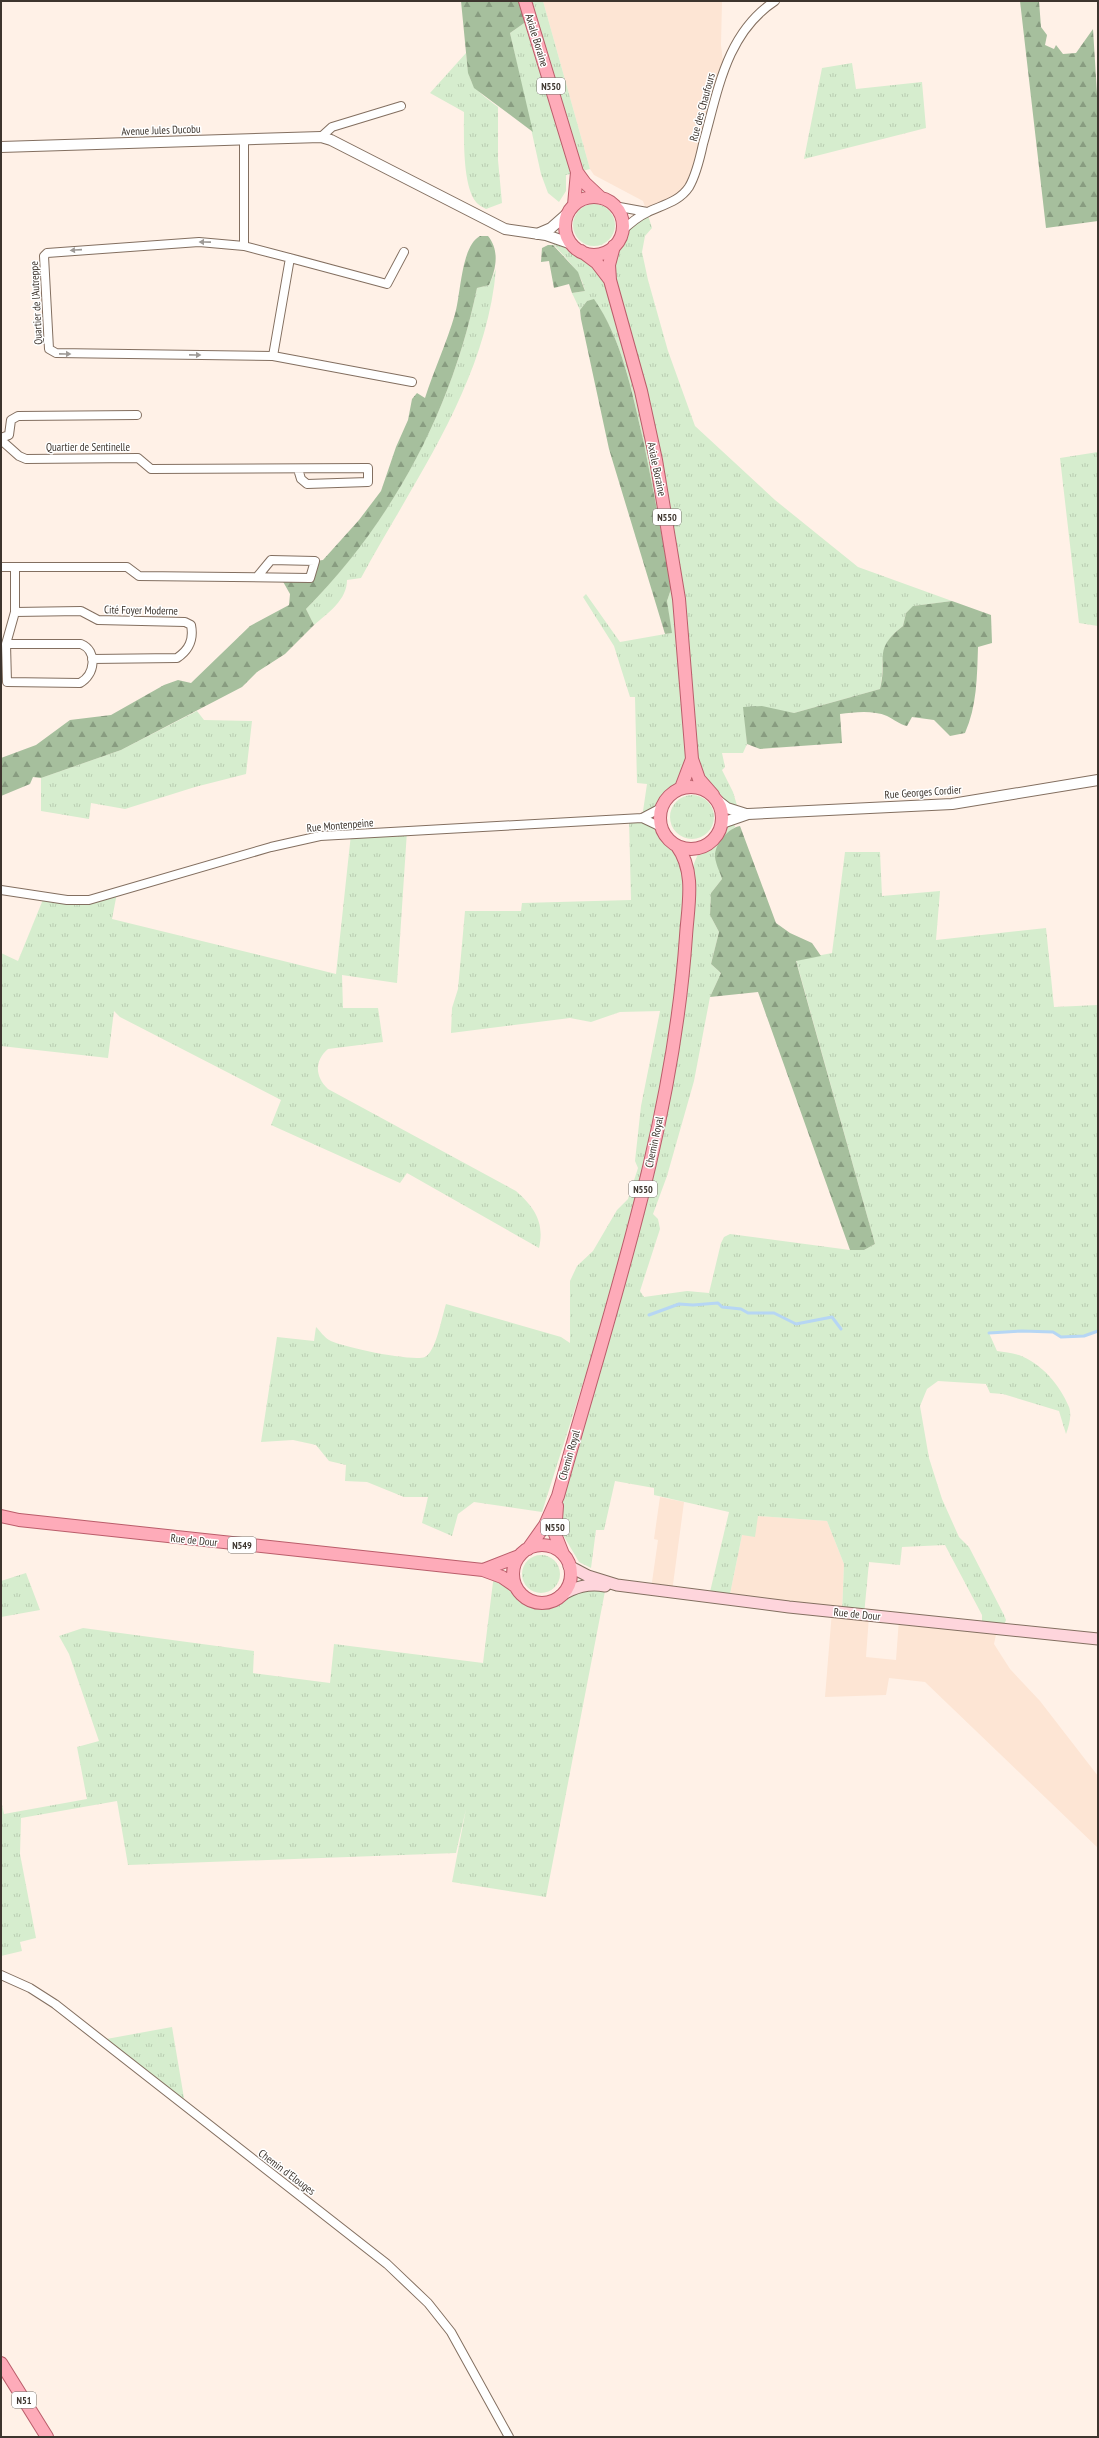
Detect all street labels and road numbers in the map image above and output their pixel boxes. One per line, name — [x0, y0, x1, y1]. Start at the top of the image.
street label: Axiale Boraine — [522, 12, 552, 69]
street label: Rue des Chaufours — [686, 71, 718, 143]
road number: N550 — [537, 78, 565, 94]
street label: Avenue Jules Ducobu — [121, 122, 201, 138]
street label: Quartier de l'Autreppe — [27, 260, 45, 345]
street label: Quartier de Sentinelle — [46, 440, 130, 454]
street label: Axiale Boraine — [644, 441, 670, 498]
road number: N550 — [653, 509, 681, 525]
street label: Cité Foyer Moderne — [104, 602, 179, 618]
street label: Rue Georges Cordier — [884, 782, 962, 802]
street label: Rue Montenpeine — [306, 815, 374, 835]
street label: Chemin Royal — [642, 1115, 666, 1169]
road number: N550 — [629, 1181, 657, 1197]
street label: Chemin Royal — [555, 1428, 583, 1482]
road number: N550 — [541, 1519, 569, 1535]
street label: Rue de Dour — [170, 1531, 218, 1549]
road number: N549 — [228, 1537, 256, 1553]
street label: Rue de Dour — [833, 1605, 881, 1623]
street label: Chemin d'Elouges — [256, 2146, 318, 2198]
road number: N51 — [12, 2392, 36, 2408]

